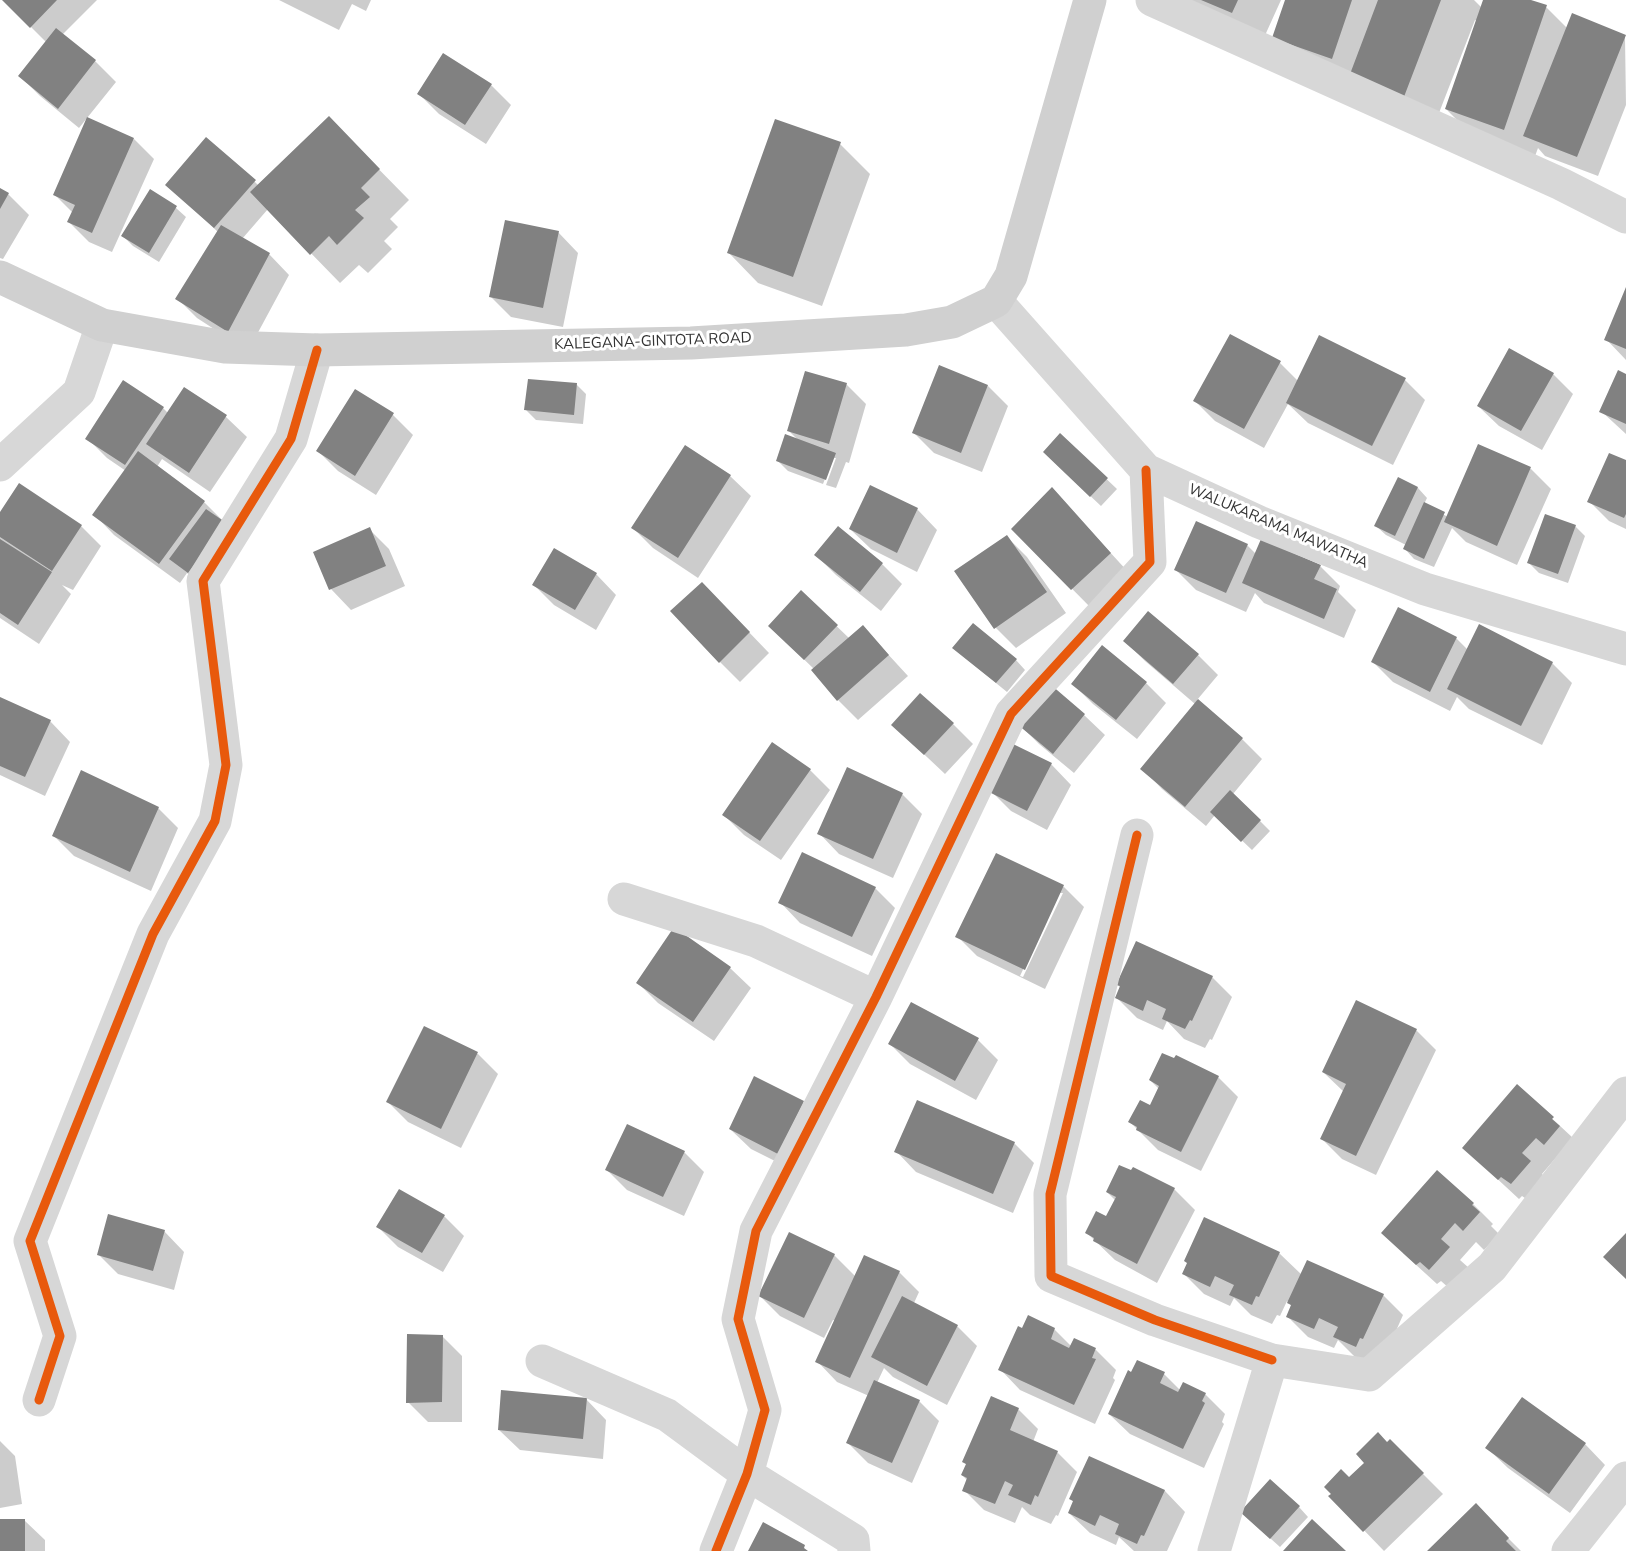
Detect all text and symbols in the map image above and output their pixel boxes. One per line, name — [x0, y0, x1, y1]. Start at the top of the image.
street label: KALEGANA-GINTOTA ROAD — [554, 330, 752, 354]
street label: WALUKARAMA MAWATHA — [1185, 481, 1371, 573]

